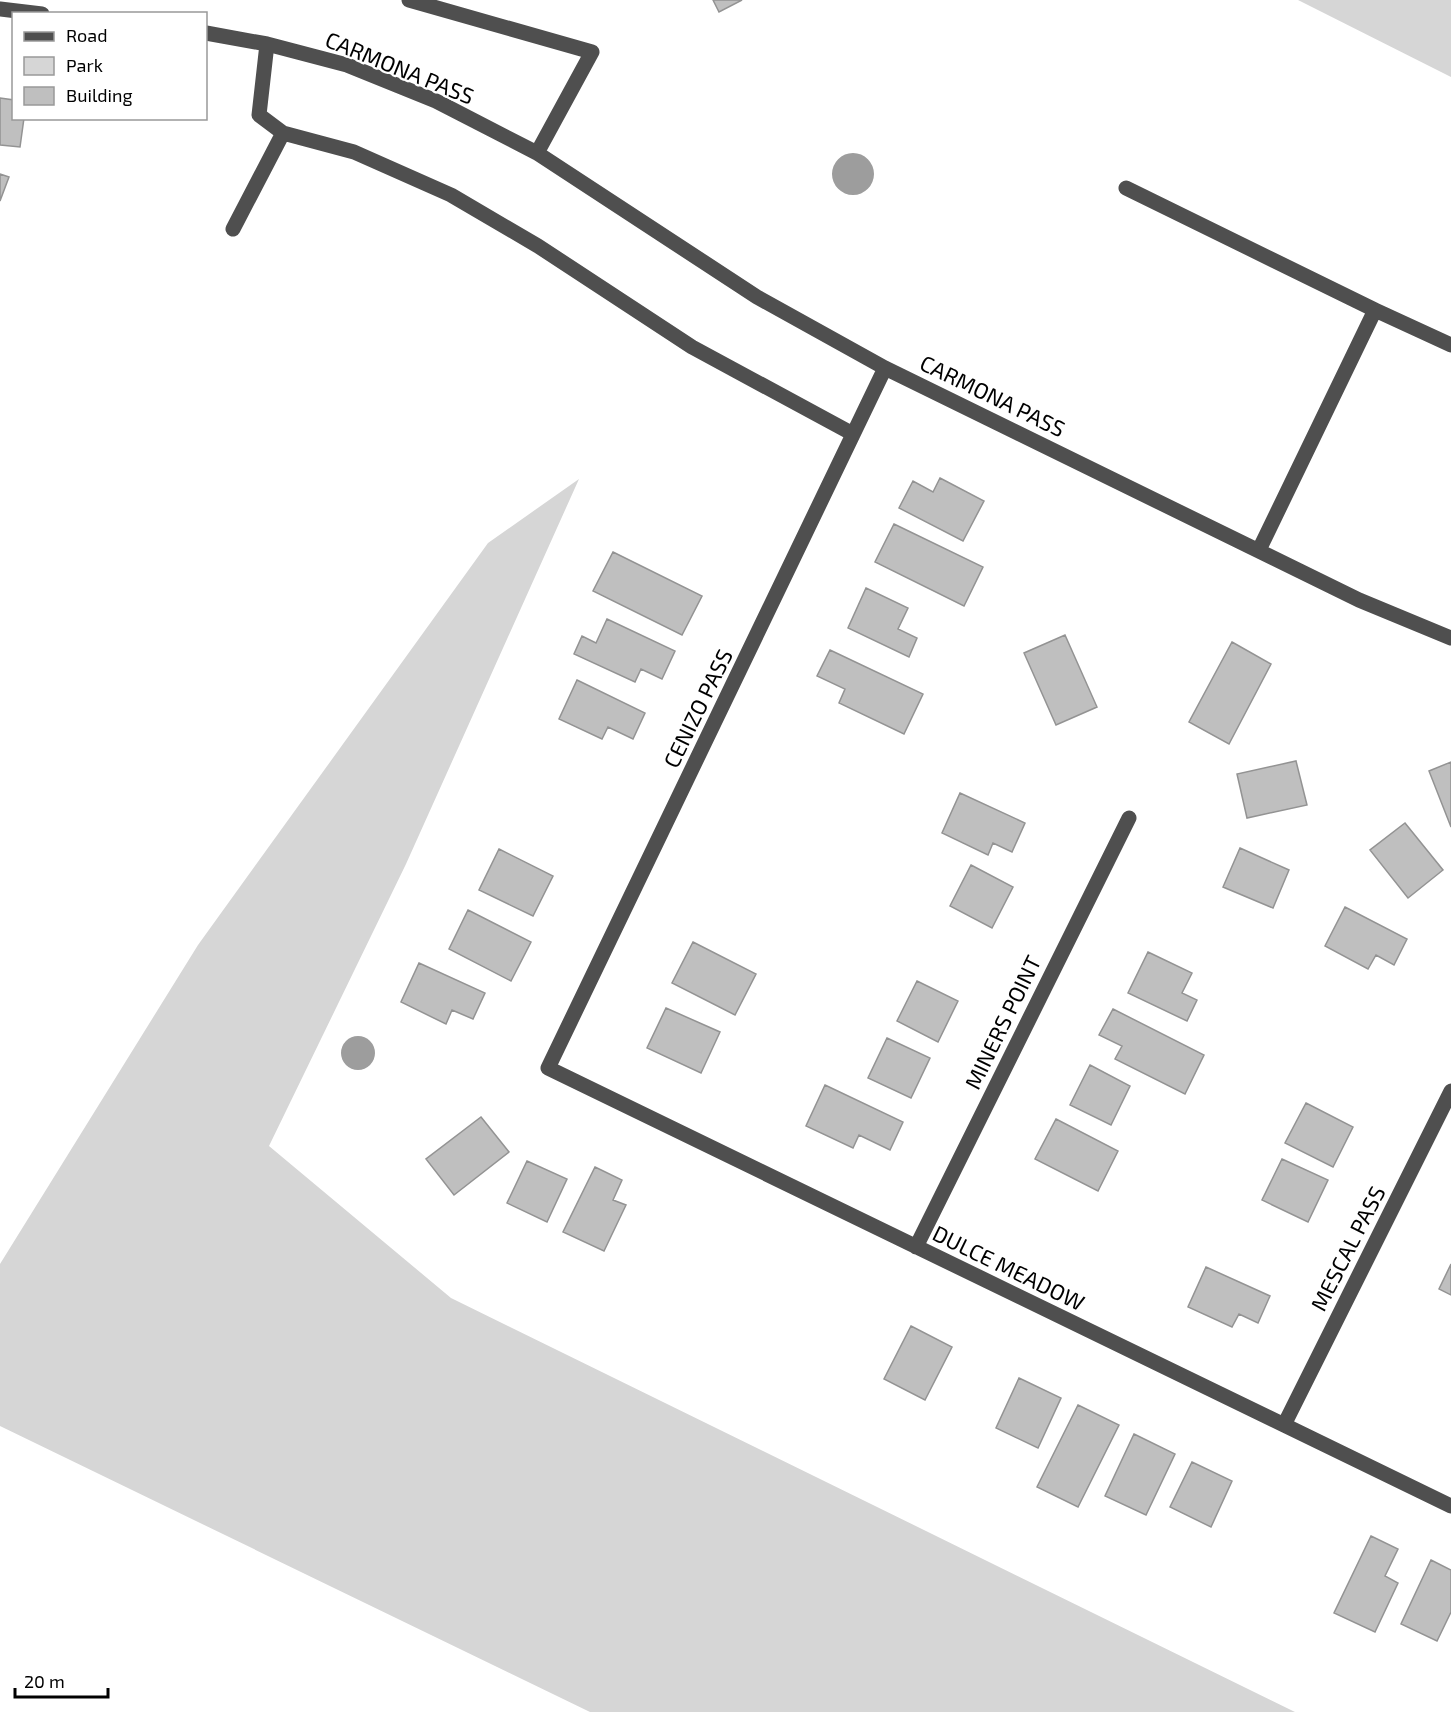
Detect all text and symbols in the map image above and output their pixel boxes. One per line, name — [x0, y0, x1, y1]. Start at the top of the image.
legend — [12, 12, 207, 120]
text: Road — [66, 24, 107, 46]
street label: CARMONA PASS — [322, 25, 478, 109]
text: Park — [66, 54, 103, 76]
text: Building — [66, 84, 133, 106]
street label: CARMONA PASS — [916, 349, 1070, 441]
street label: CENIZO PASS — [657, 644, 737, 772]
street label: MINERS POINT — [958, 951, 1046, 1093]
street label: MESCAL PASS — [1304, 1181, 1390, 1315]
street label: DULCE MEADOW — [929, 1219, 1089, 1315]
scale bar — [15, 1661, 108, 1699]
text: 20 m — [24, 1670, 65, 1692]

